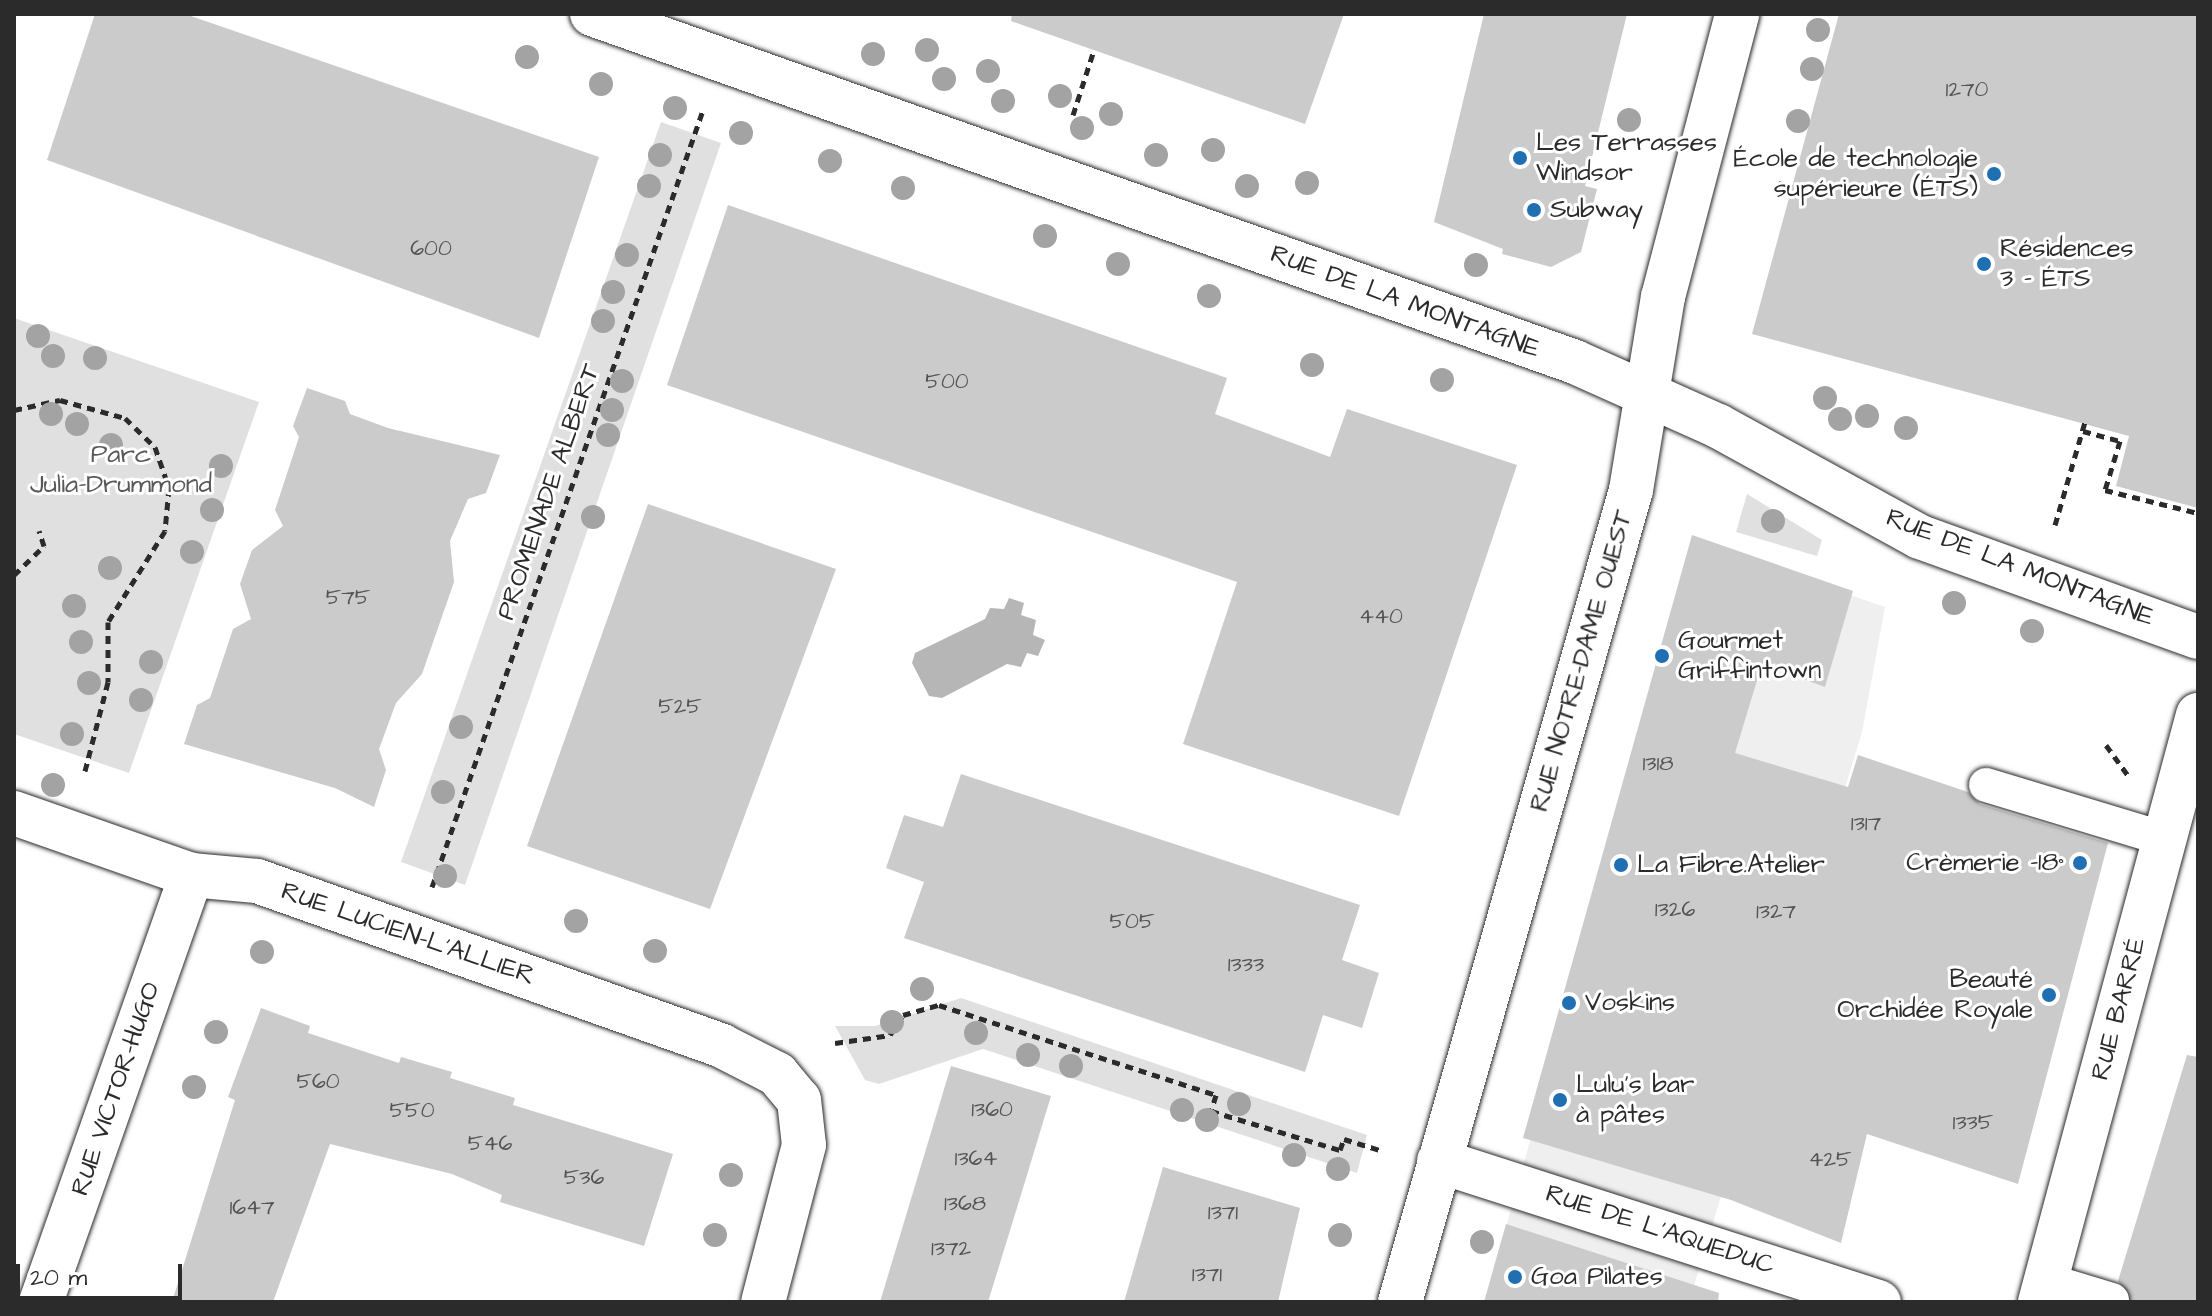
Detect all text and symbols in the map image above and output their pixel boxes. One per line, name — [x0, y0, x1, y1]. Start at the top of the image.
house number: 1270 — [1946, 77, 1988, 103]
place label: Les Terrasses Windsor — [1536, 127, 1717, 188]
place label: École de technologie supérieure (ÉTS) — [1734, 143, 1978, 204]
marker: Les Terrasses Windsor — [1511, 149, 1529, 167]
marker: École de technologie supérieure (ÉTS) — [1985, 165, 2003, 183]
place label: Subway — [1550, 194, 1643, 226]
marker: Subway — [1525, 201, 1543, 219]
place label: Résidences 3 - ÉTS — [2000, 233, 2134, 294]
house number: 600 — [410, 236, 452, 262]
street label: RUE DE LA MONTAGNE — [1266, 239, 1544, 365]
marker: Résidences 3 - ÉTS — [1975, 255, 1993, 273]
street label: PROMENADE ALBERT — [491, 360, 607, 624]
house number: 500 — [925, 369, 969, 395]
park label: Parc Julia-Drummond — [30, 439, 212, 500]
street label: RUE DE LA MONTAGNE — [1882, 502, 2158, 634]
street label: RUE NOTRE-DAME OUEST — [1524, 507, 1640, 815]
house number: 575 — [326, 585, 370, 611]
house number: 440 — [1359, 604, 1403, 630]
place label: Gourmet Griffintown — [1678, 625, 1821, 686]
marker: Gourmet Griffintown — [1653, 647, 1671, 665]
house number: 525 — [658, 694, 702, 720]
house number: 1318 — [1642, 751, 1674, 777]
house number: 1317 — [1851, 811, 1881, 837]
place label: Crèmerie -18° — [1906, 847, 2064, 879]
place label: La Fibre.Atelier — [1637, 849, 1825, 881]
marker: Crèmerie -18° — [2071, 854, 2089, 872]
marker: La Fibre.Atelier — [1612, 856, 1630, 874]
street label: RUE LUCIEN-L'ALLIER — [277, 876, 539, 992]
house number: 1326 — [1655, 897, 1695, 923]
house number: 1327 — [1756, 899, 1796, 925]
house number: 505 — [1109, 909, 1155, 935]
street label: RUE BARRÉ — [2085, 934, 2153, 1084]
house number: 1333 — [1228, 952, 1264, 978]
place label: Beauté Orchidée Royale — [1837, 964, 2033, 1026]
street label: RUE VICTOR-HUGO — [65, 978, 167, 1200]
marker: Beauté Orchidée Royale — [2040, 986, 2058, 1004]
place label: Voskins — [1585, 987, 1675, 1019]
marker: Voskins — [1560, 994, 1578, 1012]
house number: 560 — [296, 1069, 340, 1095]
place label: Lulu's bar à pâtes — [1576, 1069, 1694, 1130]
marker: Lulu's bar à pâtes — [1551, 1091, 1569, 1109]
house number: 1360 — [971, 1097, 1013, 1123]
house number: 550 — [389, 1098, 435, 1124]
house number: 1335 — [1953, 1110, 1993, 1136]
house number: 546 — [468, 1131, 512, 1157]
house number: 1364 — [955, 1146, 997, 1172]
house number: 425 — [1808, 1147, 1852, 1173]
house number: 536 — [564, 1165, 604, 1191]
street label: RUE DE L'AQUEDUC — [1542, 1178, 1778, 1282]
house number: 1368 — [944, 1191, 986, 1217]
house number: 1647 — [229, 1195, 275, 1221]
house number: 1371 — [1208, 1200, 1238, 1226]
house number: 1372 — [931, 1236, 971, 1262]
scale bar — [20, 1248, 186, 1298]
text: 20 m — [30, 1261, 87, 1295]
place label: Goa Pilates — [1531, 1261, 1663, 1293]
house number: 1371 — [1192, 1262, 1222, 1288]
marker: Goa Pilates — [1506, 1268, 1524, 1286]

